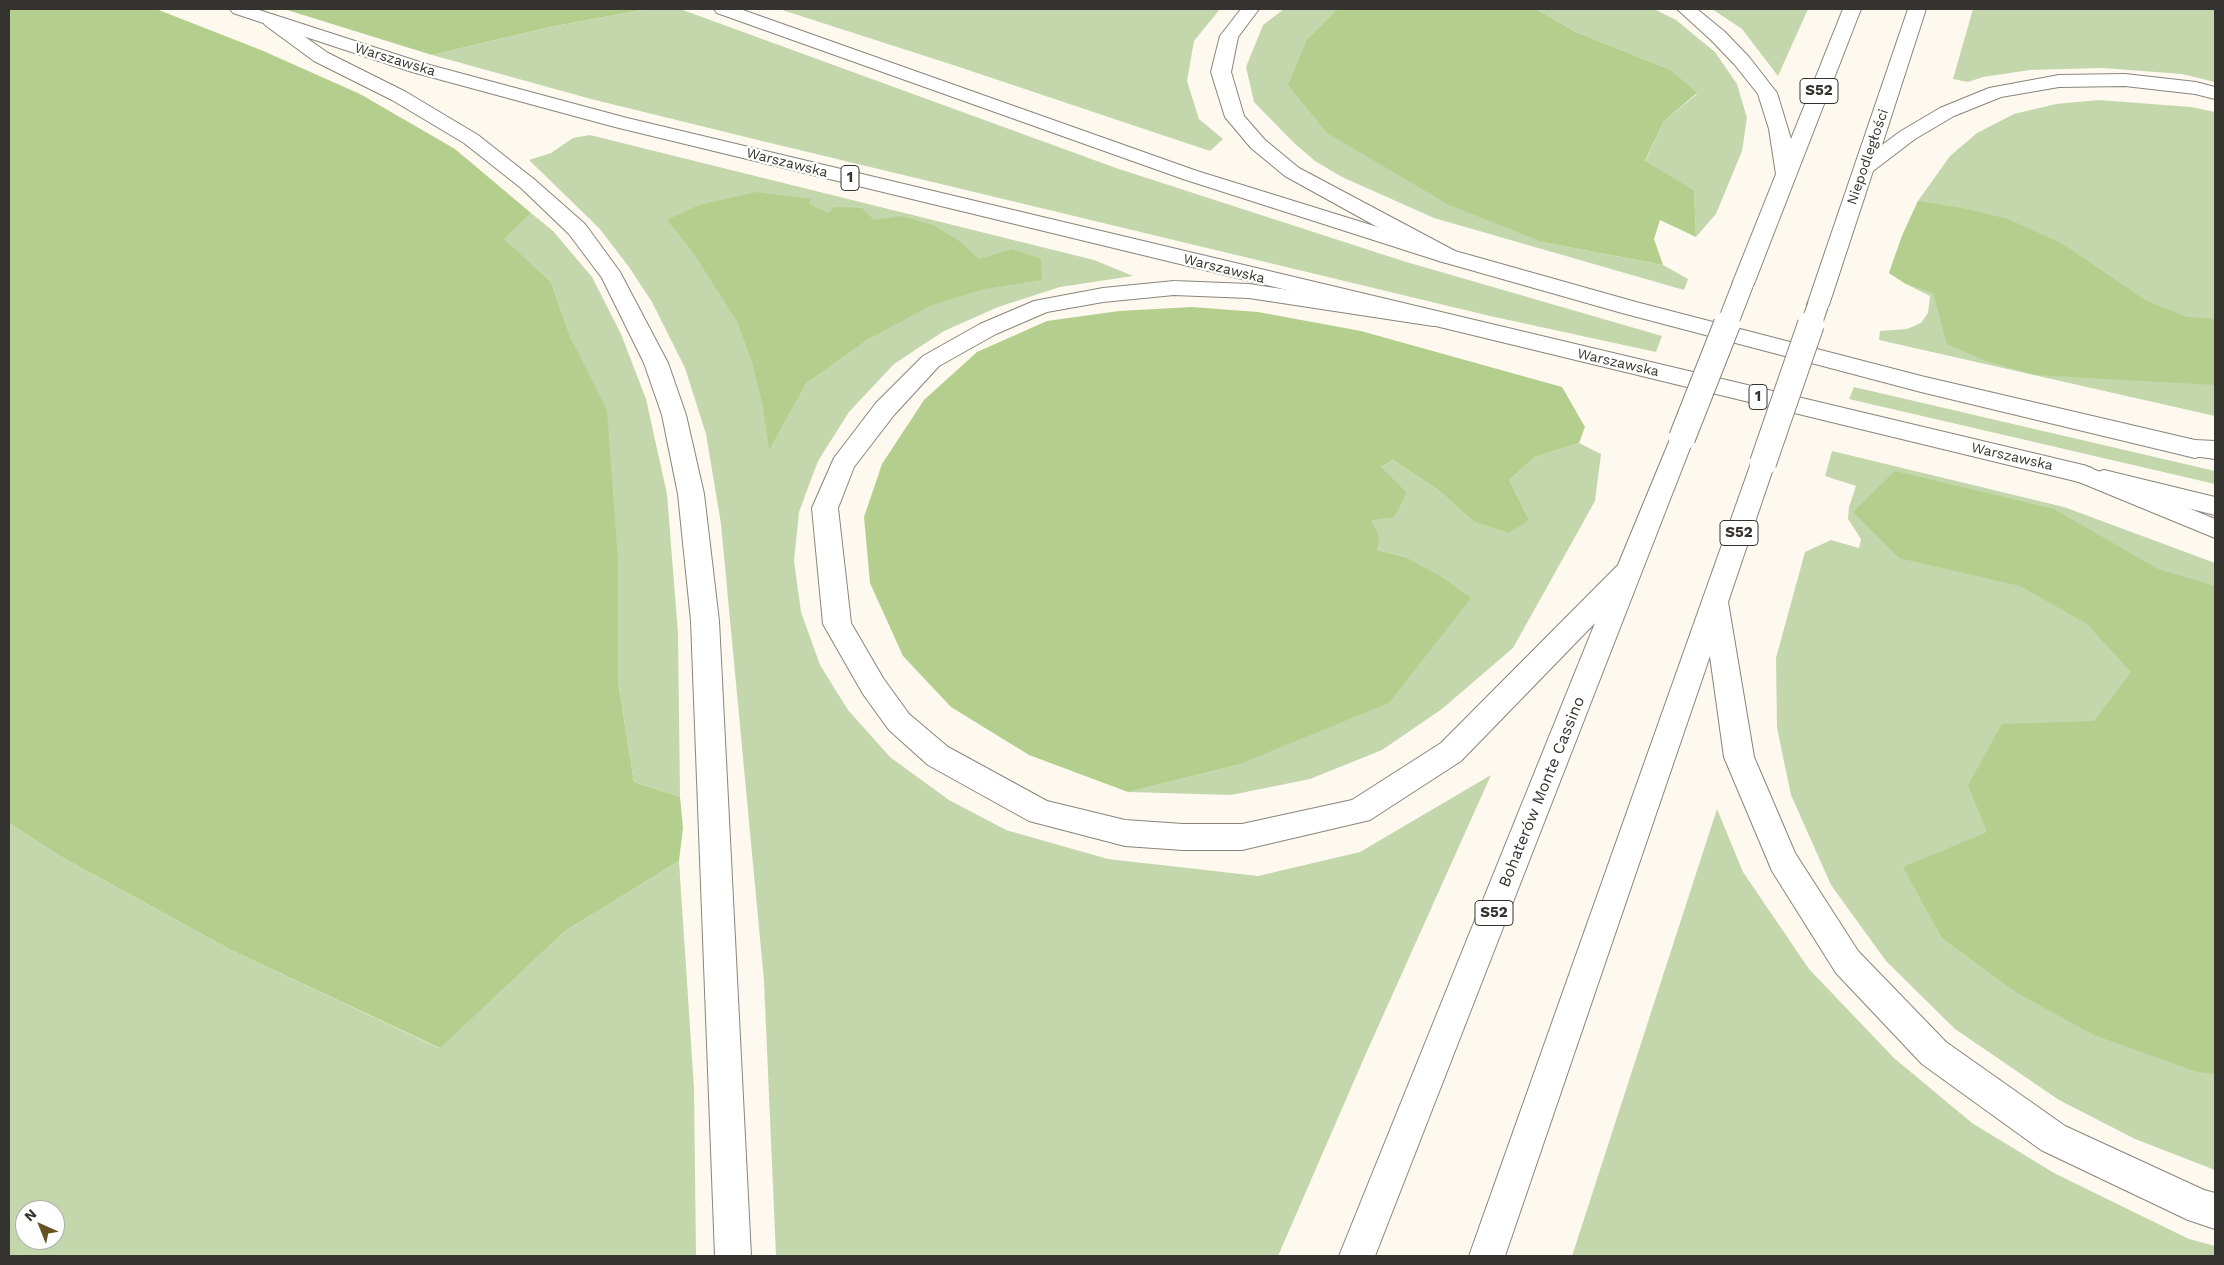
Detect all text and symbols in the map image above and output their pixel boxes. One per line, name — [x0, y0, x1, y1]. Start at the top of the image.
street label: Warszawska — [353, 40, 437, 80]
road number: S52 — [1800, 78, 1838, 104]
street label: Niepodległości — [1844, 107, 1892, 207]
street label: Warszawska — [744, 145, 830, 181]
road number: 1 — [841, 166, 859, 190]
street label: Warszawska — [1181, 251, 1267, 287]
street label: Warszawska — [1575, 345, 1661, 381]
road number: 1 — [1749, 384, 1767, 410]
street label: Warszawska — [1969, 439, 2055, 475]
road number: S52 — [1720, 520, 1758, 546]
street label: Bohaterów Monte Cassino — [1495, 694, 1589, 890]
road number: S52 — [1475, 900, 1513, 926]
north arrow — [15, 1200, 65, 1250]
text: N — [21, 1206, 40, 1224]

